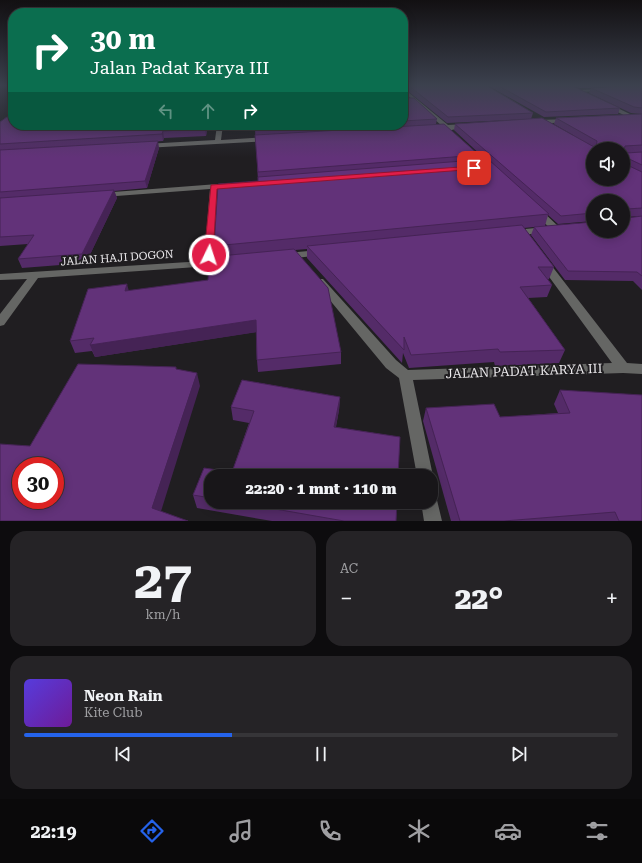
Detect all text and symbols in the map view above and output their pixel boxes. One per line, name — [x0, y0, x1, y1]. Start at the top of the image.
text: 30 m — [90, 23, 155, 56]
icon: right — [24, 24, 76, 76]
text: Jalan Padat Karya III — [90, 57, 269, 78]
icon: left — [155, 100, 177, 122]
icon: ahead — [197, 100, 219, 122]
icon: right — [239, 100, 261, 122]
map controls — [586, 142, 630, 238]
button: sound — [586, 142, 630, 186]
pin — [457, 151, 491, 185]
icon: arrive — [463, 157, 485, 179]
button: search — [586, 194, 630, 238]
position arrow — [188, 234, 230, 276]
street label: JALAN HAJI DOGON — [60, 248, 174, 268]
street label: JALAN PADAT KARYA III — [445, 361, 603, 381]
speed limit sign: 30 — [12, 457, 64, 509]
text: 22:20 · 1 mnt · 110 m — [246, 480, 396, 498]
text: 27 — [134, 550, 192, 611]
text: AC — [340, 561, 358, 576]
text: 22° — [455, 581, 503, 616]
text: − — [340, 586, 352, 611]
text: + — [606, 586, 618, 611]
text: km/h — [146, 607, 180, 622]
text: Neon Rain — [84, 687, 163, 705]
text: Kite Club — [84, 705, 143, 720]
icon: previous — [112, 743, 134, 765]
icon: pause — [310, 743, 332, 765]
icon: next — [508, 743, 530, 765]
icon: directions — [138, 817, 166, 845]
icon: music — [227, 817, 255, 845]
icon: phone — [316, 817, 344, 845]
icon: climate — [405, 817, 433, 845]
icon: car — [494, 817, 522, 845]
icon: filters — [583, 817, 611, 845]
text: 22:19 — [31, 821, 77, 842]

